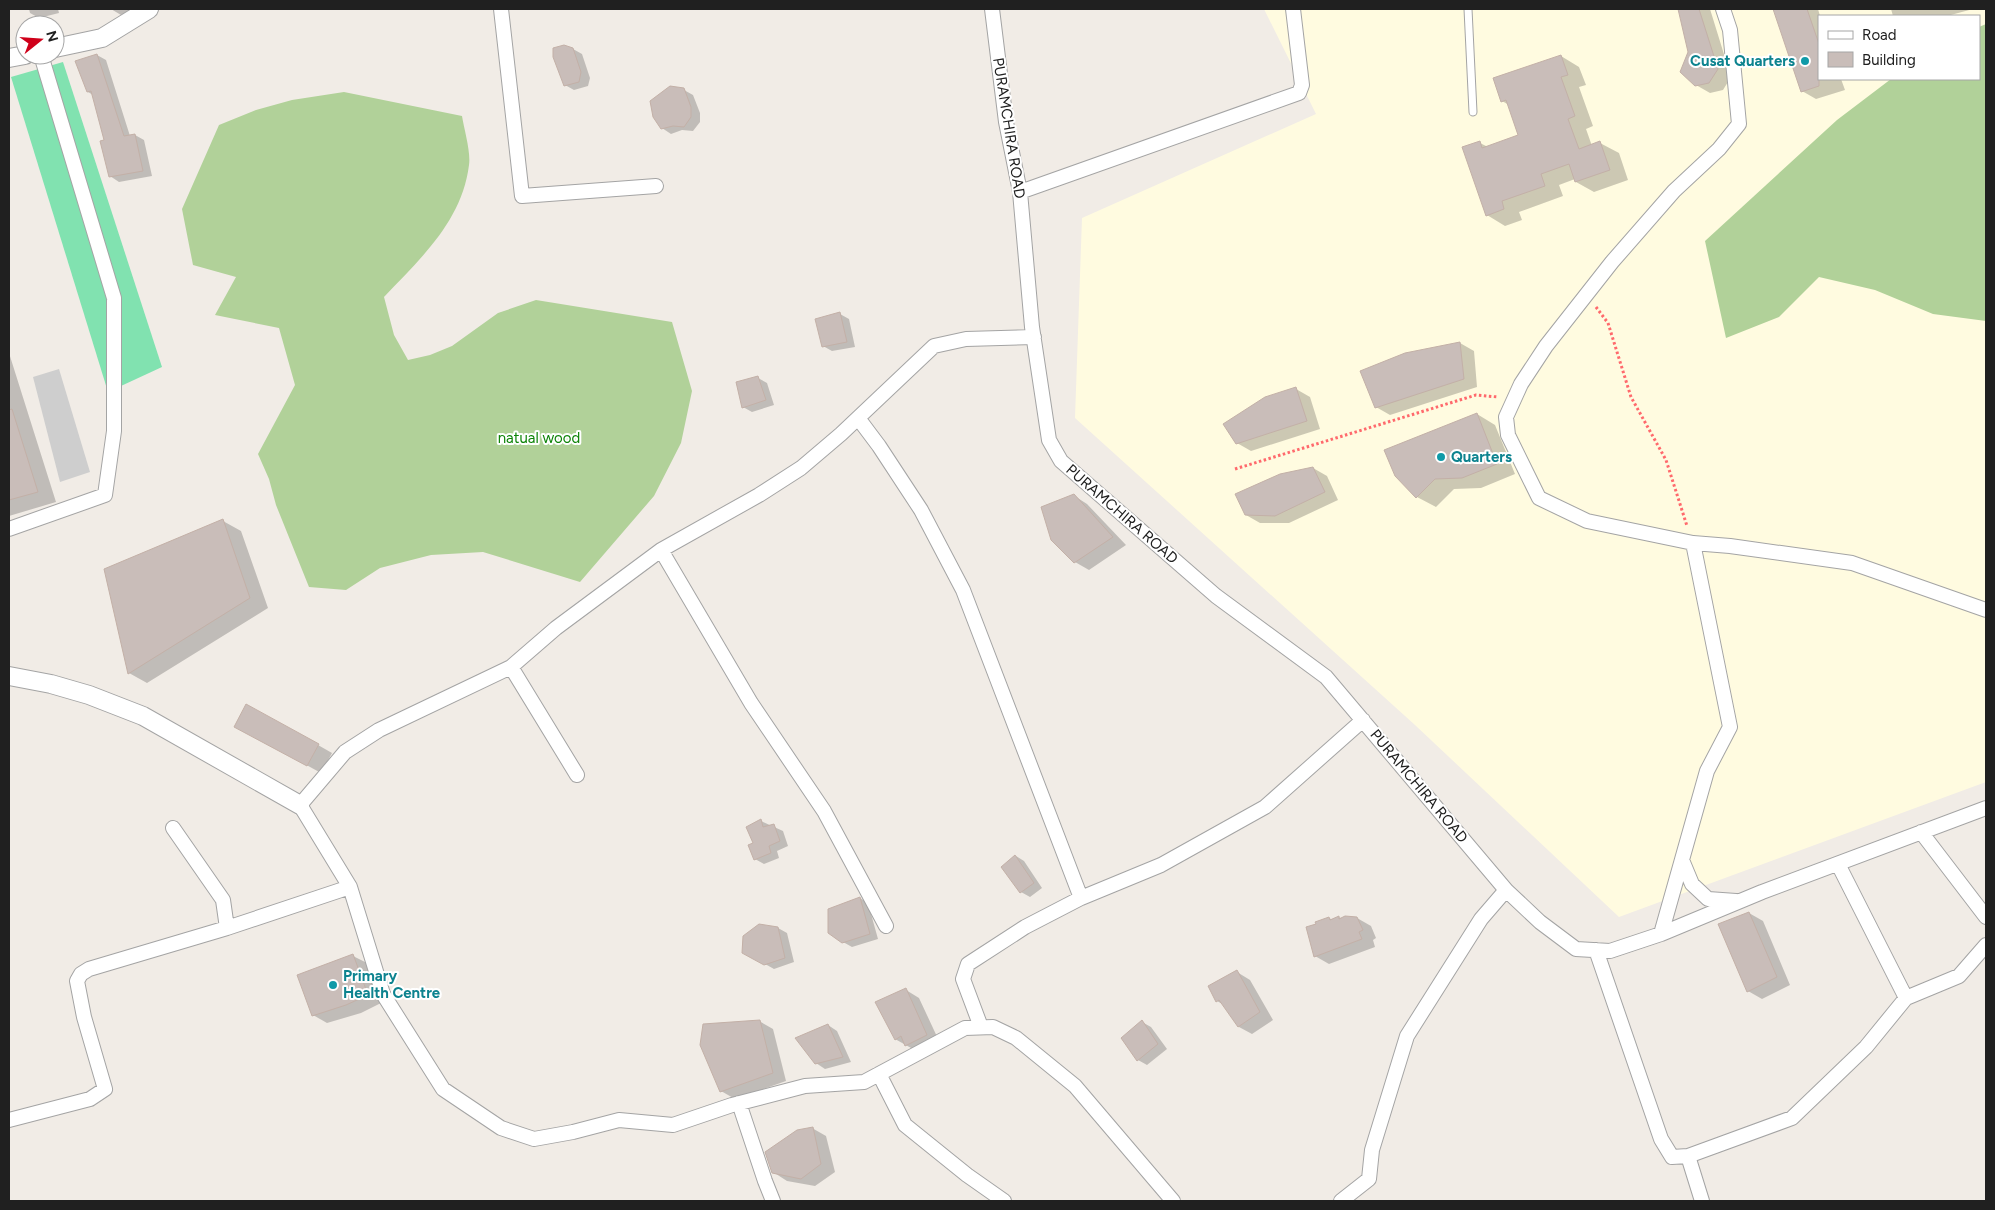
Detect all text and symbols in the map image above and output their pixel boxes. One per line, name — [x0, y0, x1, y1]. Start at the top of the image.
north arrow — [15, 15, 65, 65]
legend — [1818, 15, 1980, 80]
text: Road — [1862, 26, 1897, 44]
text: N — [42, 29, 62, 44]
text: Building — [1862, 51, 1916, 69]
place label: Cusat Quarters — [1690, 52, 1795, 70]
marker: Cusat Quarters — [1799, 55, 1811, 67]
street label: PURAMCHIRA ROAD — [989, 56, 1029, 200]
park label: natual wood — [498, 429, 580, 447]
place label: Quarters — [1451, 448, 1512, 466]
marker: Quarters — [1435, 451, 1447, 463]
street label: PURAMCHIRA ROAD — [1062, 460, 1182, 568]
street label: PURAMCHIRA ROAD — [1366, 726, 1472, 846]
place label: Primary Health Centre — [343, 967, 441, 1002]
marker: Primary Health Centre — [327, 979, 339, 991]

